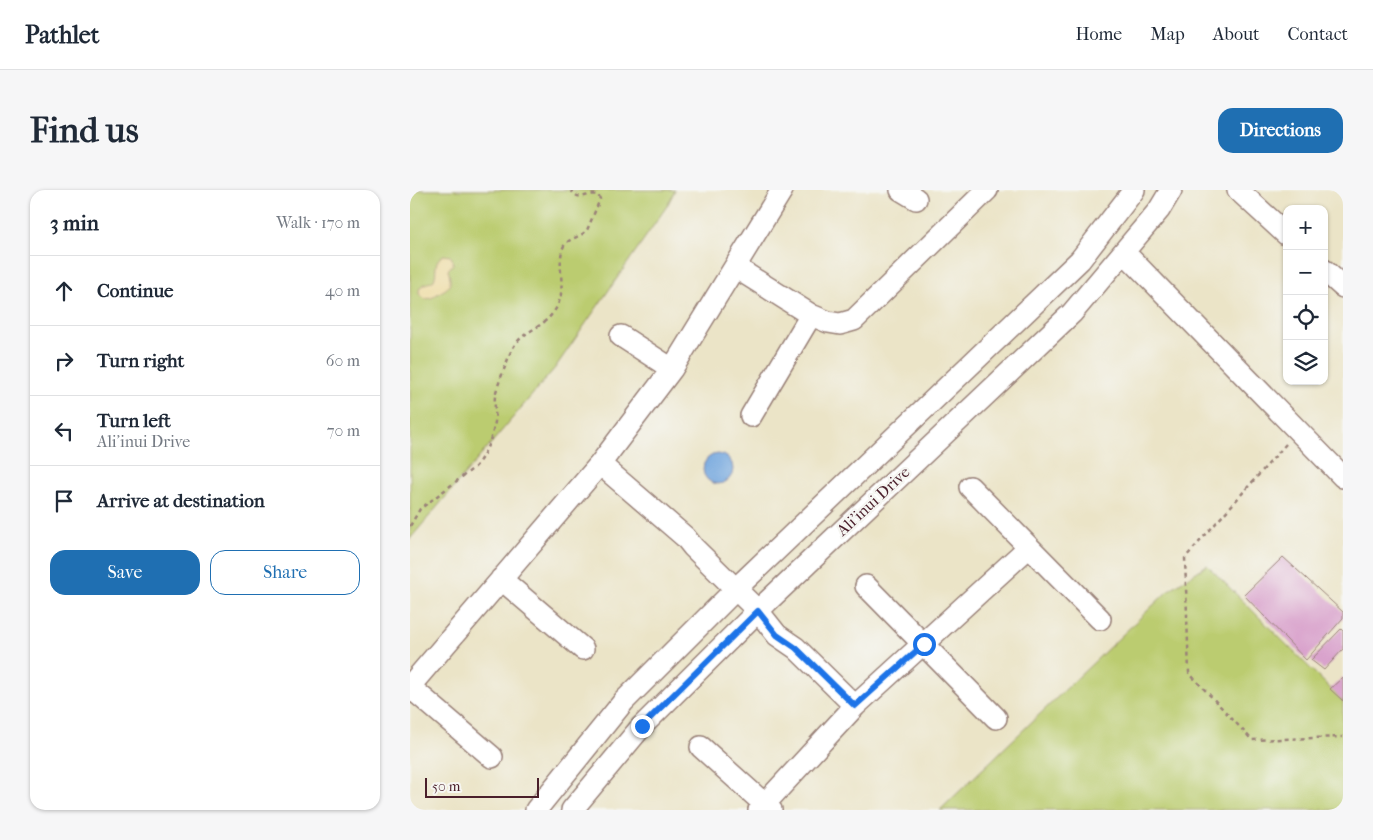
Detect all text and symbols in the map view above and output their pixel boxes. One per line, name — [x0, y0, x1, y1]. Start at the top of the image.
text: Pathlet — [25, 21, 99, 49]
text: Home — [1075, 24, 1122, 45]
text: Map — [1150, 24, 1185, 45]
text: About — [1213, 24, 1259, 45]
text: Contact — [1287, 24, 1348, 45]
button: Directions — [1218, 108, 1343, 153]
text: Find us — [30, 110, 139, 151]
map controls — [1283, 205, 1328, 385]
button: + — [1283, 205, 1328, 250]
text: 3 min — [50, 211, 99, 235]
text: Walk · 170 m — [276, 213, 360, 232]
button: − — [1283, 250, 1328, 295]
icon: ahead — [50, 277, 78, 305]
text: Continue — [97, 280, 173, 302]
text: 40 m — [325, 281, 360, 300]
button: locate — [1283, 295, 1328, 340]
button: layers — [1283, 340, 1328, 385]
icon: right — [50, 347, 78, 375]
text: Turn right — [97, 350, 184, 372]
text: 60 m — [326, 351, 360, 370]
text: Turn left — [97, 410, 171, 432]
icon: left — [50, 417, 78, 445]
text: 70 m — [327, 421, 360, 440]
text: Ali'inui Drive — [97, 432, 190, 451]
street label: Ali'inui Drive — [832, 462, 914, 540]
icon: arrive — [50, 487, 78, 515]
text: Arrive at destination — [97, 490, 265, 512]
button: Save — [50, 550, 200, 595]
button: Share — [210, 550, 360, 595]
route start — [913, 633, 936, 656]
route end — [631, 715, 654, 738]
scale bar — [425, 775, 539, 798]
text: 50 m — [432, 778, 460, 795]

